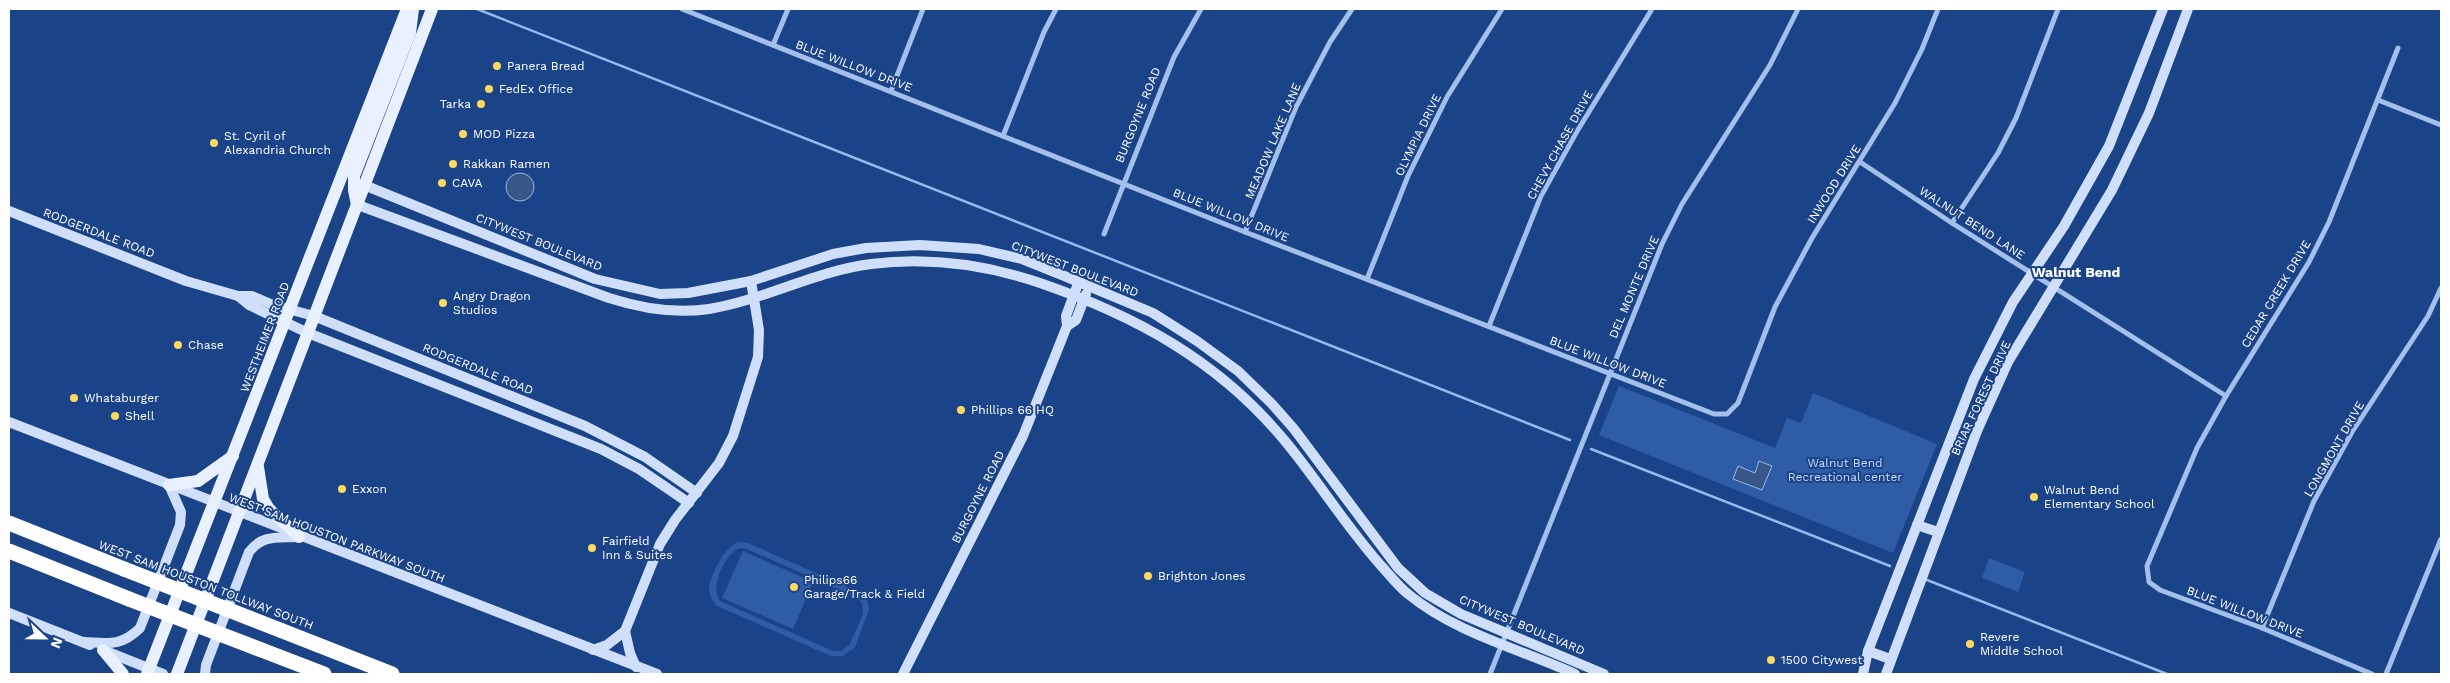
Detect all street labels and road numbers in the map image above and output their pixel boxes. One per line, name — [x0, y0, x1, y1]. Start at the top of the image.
street label: BLUE WILLOW DRIVE — [794, 37, 915, 95]
street label: BURGOYNE ROAD — [1112, 65, 1164, 165]
street label: MEADOW LAKE LANE — [1242, 80, 1304, 201]
street label: CHEVY CHASE DRIVE — [1524, 88, 1596, 202]
street label: OLYMPIA DRIVE — [1392, 91, 1444, 178]
street label: INWOOD DRIVE — [1804, 142, 1864, 226]
street label: WALNUT BEND LANE — [1917, 184, 2028, 263]
street label: BLUE WILLOW DRIVE — [1171, 185, 1291, 245]
street label: RODGERDALE ROAD — [41, 205, 157, 261]
street label: CITYWEST BOULEVARD — [474, 210, 604, 274]
street label: DEL MONTE DRIVE — [1606, 233, 1662, 340]
street label: CEDAR CREEK DRIVE — [2238, 237, 2314, 350]
street label: CITYWEST BOULEVARD — [1009, 238, 1141, 300]
street label: WESTHEIMER ROAD — [238, 280, 292, 394]
street label: BLUE WILLOW DRIVE — [1548, 333, 1669, 391]
street label: BRIAR FOREST DRIVE — [1948, 338, 2014, 458]
street label: RODGERDALE ROAD — [421, 340, 535, 398]
street label: LONGMONT DRIVE — [2301, 398, 2367, 499]
street label: BURGOYNE ROAD — [949, 448, 1007, 546]
street label: WEST SAM HOUSTON PARKWAY SOUTH — [227, 490, 447, 586]
street label: WEST SAM HOUSTON TOLLWAY SOUTH — [97, 537, 315, 633]
street label: BLUE WILLOW DRIVE — [2185, 583, 2306, 641]
street label: CITYWEST BOULEVARD — [1457, 592, 1587, 658]

